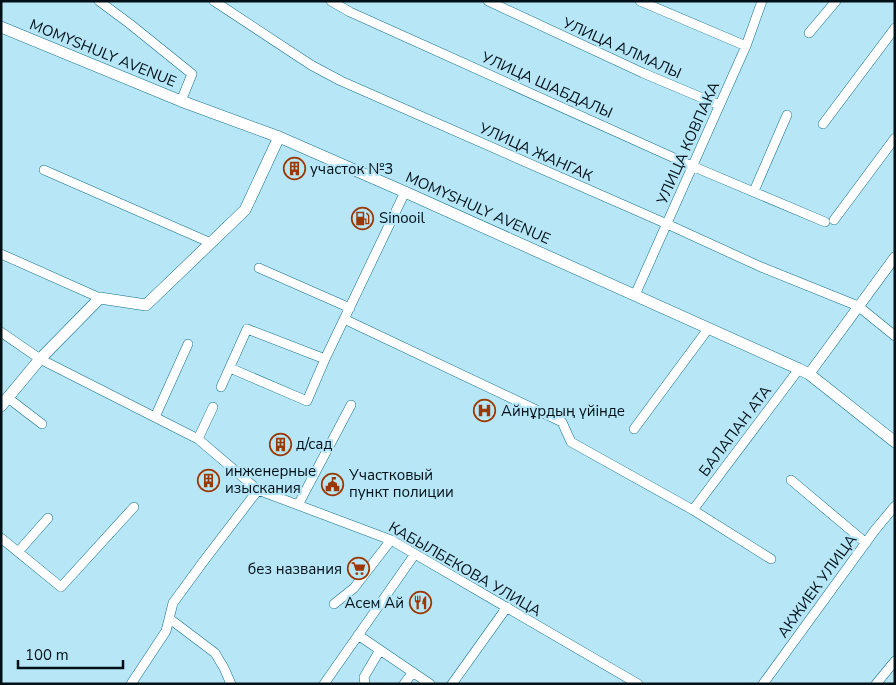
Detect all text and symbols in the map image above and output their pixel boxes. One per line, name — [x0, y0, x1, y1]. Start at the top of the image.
street label: УЛИЦА АЛМАЛЫ — [558, 12, 685, 83]
street label: MOMYSHULY AVENUE — [27, 14, 179, 92]
street label: УЛИЦА ШАБДАЛЫ — [477, 47, 616, 123]
street label: УЛИЦА КОВПАКА — [652, 78, 724, 208]
street label: УЛИЦА ЖАНГАК — [475, 118, 596, 186]
building icon: участок №3 — [282, 157, 306, 181]
place label: участок №3 — [310, 159, 393, 179]
street label: MOMYSHULY AVENUE — [402, 167, 554, 249]
fuel station icon: Sinooil — [351, 206, 375, 230]
place label: Sinooil — [379, 208, 425, 228]
street label: БАЛАПАН АТА — [694, 381, 776, 480]
hospital icon: Айнұрдың үйінде — [473, 399, 497, 423]
place label: Айнұрдың үйінде — [501, 401, 625, 421]
building icon: д/сад — [268, 432, 292, 456]
place label: д/сад — [296, 434, 332, 454]
place label: инженерные изыскания — [225, 461, 316, 498]
place label: Участковый пункт полиции — [348, 465, 454, 502]
building icon: инженерные изыскания — [197, 468, 221, 492]
public building icon: Участковый пункт полиции — [321, 472, 345, 496]
street label: КАБЫЛБЕКОВА УЛИЦА — [385, 517, 545, 621]
street label: АКЖИЕК УЛИЦА — [773, 530, 861, 642]
supermarket icon: без названия — [346, 557, 370, 581]
place label: без названия — [248, 559, 342, 579]
restaurant icon: Асем Ай — [408, 591, 432, 615]
place label: Асем Ай — [344, 593, 404, 613]
scale bar — [18, 638, 122, 670]
text: 100 m — [25, 645, 69, 665]

